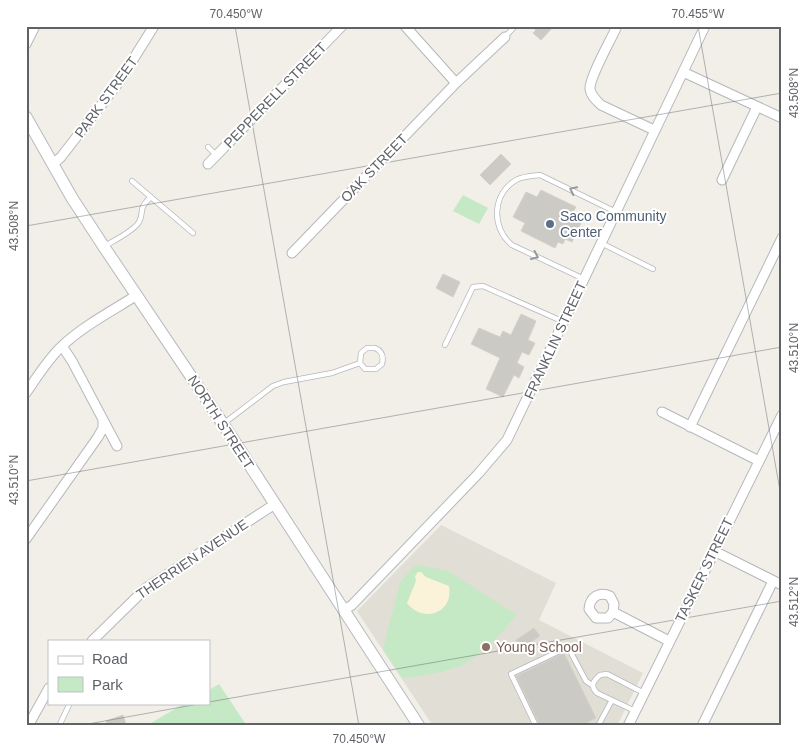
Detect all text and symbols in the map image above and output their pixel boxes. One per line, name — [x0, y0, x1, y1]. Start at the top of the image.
text: 70.450°W — [210, 7, 263, 21]
text: 70.455°W — [672, 7, 725, 21]
street label: PEPPERELL STREET — [221, 39, 330, 151]
street label: PARK STREET — [71, 53, 141, 141]
text: 43.508°N — [787, 68, 801, 118]
street label: OAK STREET — [337, 130, 411, 205]
one-way arrow — [569, 186, 578, 196]
text: 43.508°N — [7, 201, 21, 251]
place label: Saco Community Center — [560, 208, 667, 240]
marker: Saco Community Center — [544, 218, 556, 230]
one-way arrow — [530, 249, 539, 260]
street label: FRANKLIN STREET — [521, 278, 590, 402]
text: 43.510°N — [787, 323, 801, 373]
street label: NORTH STREET — [185, 372, 258, 472]
text: 43.510°N — [7, 455, 21, 505]
street label: TASKER STREET — [672, 515, 736, 625]
street label: THERRIEN AVENUE — [133, 516, 251, 602]
text: 43.512°N — [787, 577, 801, 627]
place label: Young School — [496, 639, 582, 655]
legend — [48, 640, 210, 704]
marker: Young School — [480, 641, 492, 653]
text: Road — [92, 650, 128, 667]
text: Park — [92, 676, 123, 693]
text: 70.450°W — [333, 732, 386, 746]

